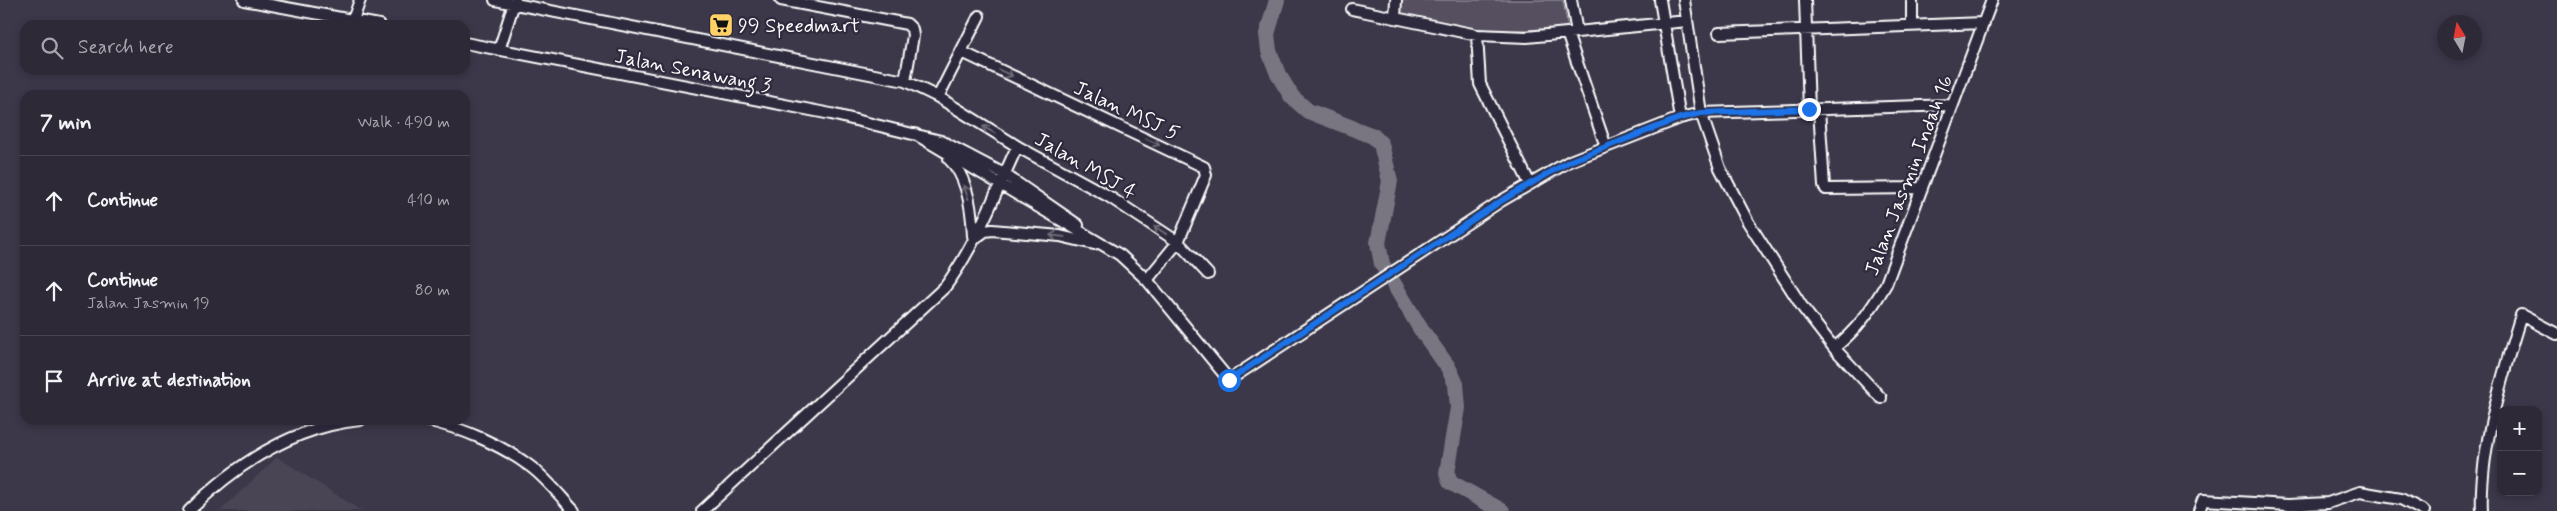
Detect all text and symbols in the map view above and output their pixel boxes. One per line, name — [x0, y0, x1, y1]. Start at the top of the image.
supermarket icon: 99 Speedmart — [708, 12, 734, 38]
place label: 99 Speedmart — [738, 13, 860, 40]
north arrow — [2437, 15, 2482, 60]
search box — [20, 20, 470, 75]
icon: search — [38, 34, 66, 62]
text: Search here — [78, 35, 174, 60]
street label: Jalan Senawang 3 — [612, 43, 773, 102]
one-way arrow — [998, 68, 1013, 78]
street label: Jalan Jasmin Indah 16 — [1859, 71, 1960, 280]
street label: Jalan MSJ 5 — [1069, 75, 1184, 148]
route end — [1798, 98, 1821, 121]
text: 7 min — [40, 109, 92, 137]
text: Walk · 490 m — [358, 112, 450, 133]
one-way arrow — [983, 125, 997, 135]
street label: Jalan MSJ 4 — [1029, 126, 1141, 206]
one-way arrow — [1145, 138, 1160, 147]
one-way arrow — [961, 184, 970, 200]
icon: ahead — [40, 187, 68, 215]
text: Continue — [87, 188, 158, 213]
text: 410 m — [407, 190, 450, 211]
one-way arrow — [1153, 224, 1167, 234]
one-way arrow — [1049, 231, 1065, 241]
text: Continue — [87, 268, 158, 293]
icon: ahead — [40, 277, 68, 305]
text: 80 m — [415, 280, 450, 301]
text: Jalan Jasmin 19 — [87, 293, 209, 314]
icon: arrive — [40, 367, 68, 395]
text: Arrive at destination — [87, 368, 251, 393]
route start — [1218, 369, 1241, 392]
map controls — [2497, 406, 2542, 496]
button: + — [2497, 406, 2542, 451]
button: − — [2497, 451, 2542, 496]

